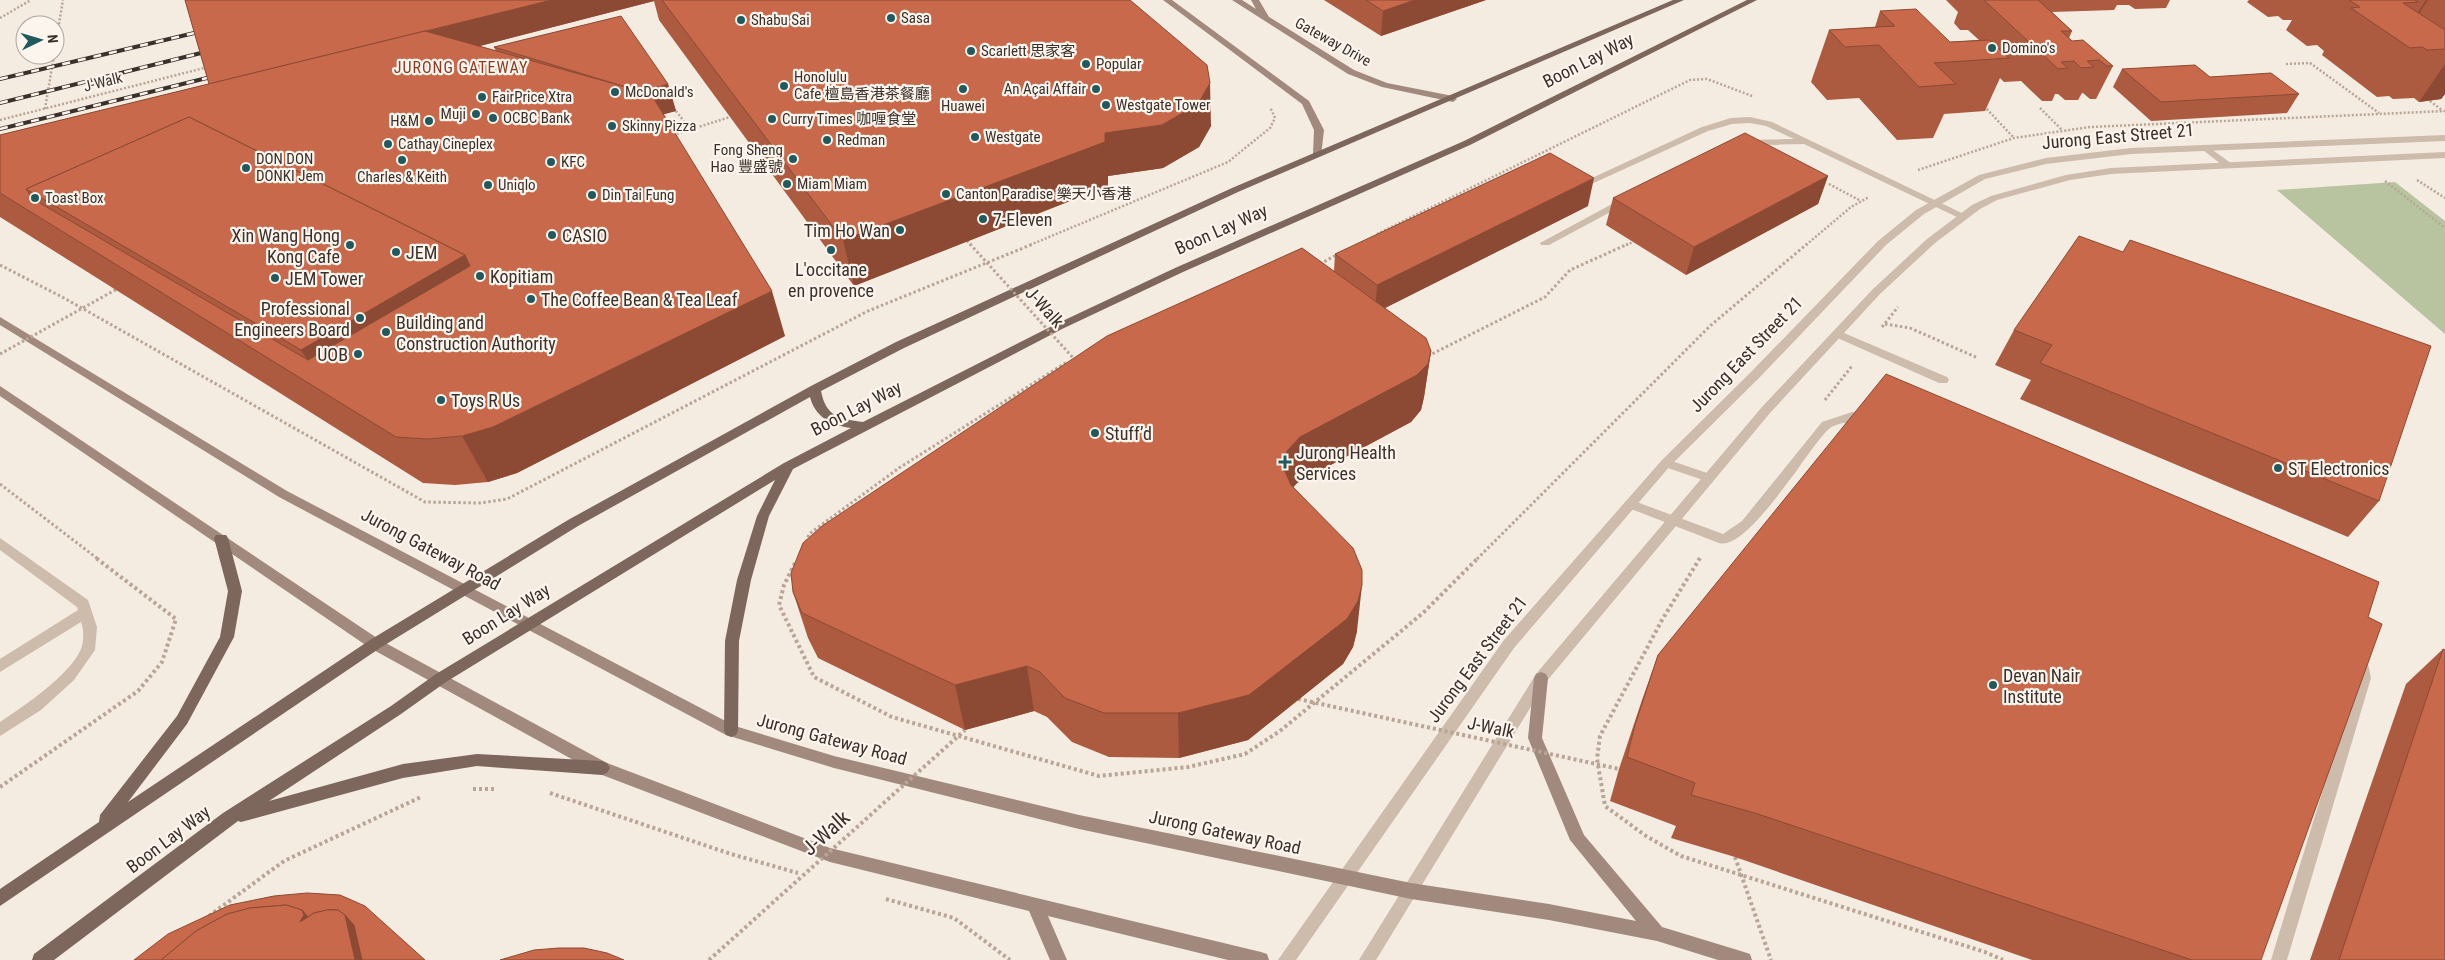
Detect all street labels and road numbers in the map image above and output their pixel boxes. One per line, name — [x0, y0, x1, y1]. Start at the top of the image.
street label: Gateway Drive — [1292, 14, 1374, 70]
street label: Boon Lay Way — [1539, 28, 1637, 92]
street label: J-Walk — [82, 68, 125, 96]
street label: Jurong East Street 21 — [2041, 119, 2195, 153]
street label: Boon Lay Way — [1172, 199, 1271, 259]
street label: J-Walk — [1021, 282, 1069, 332]
street label: Jurong East Street 21 — [1685, 292, 1807, 416]
street label: Boon Lay Way — [807, 376, 905, 440]
street label: Jurong Gateway Road — [358, 503, 504, 595]
street label: Boon Lay Way — [459, 579, 554, 649]
street label: Jurong East Street 21 — [1423, 592, 1531, 726]
street label: Jurong Gateway Road — [755, 709, 909, 769]
street label: J-Walk — [1466, 712, 1516, 742]
street label: Boon Lay Way — [122, 801, 214, 877]
street label: J-Walk — [797, 805, 855, 860]
street label: Jurong Gateway Road — [1147, 806, 1303, 858]

